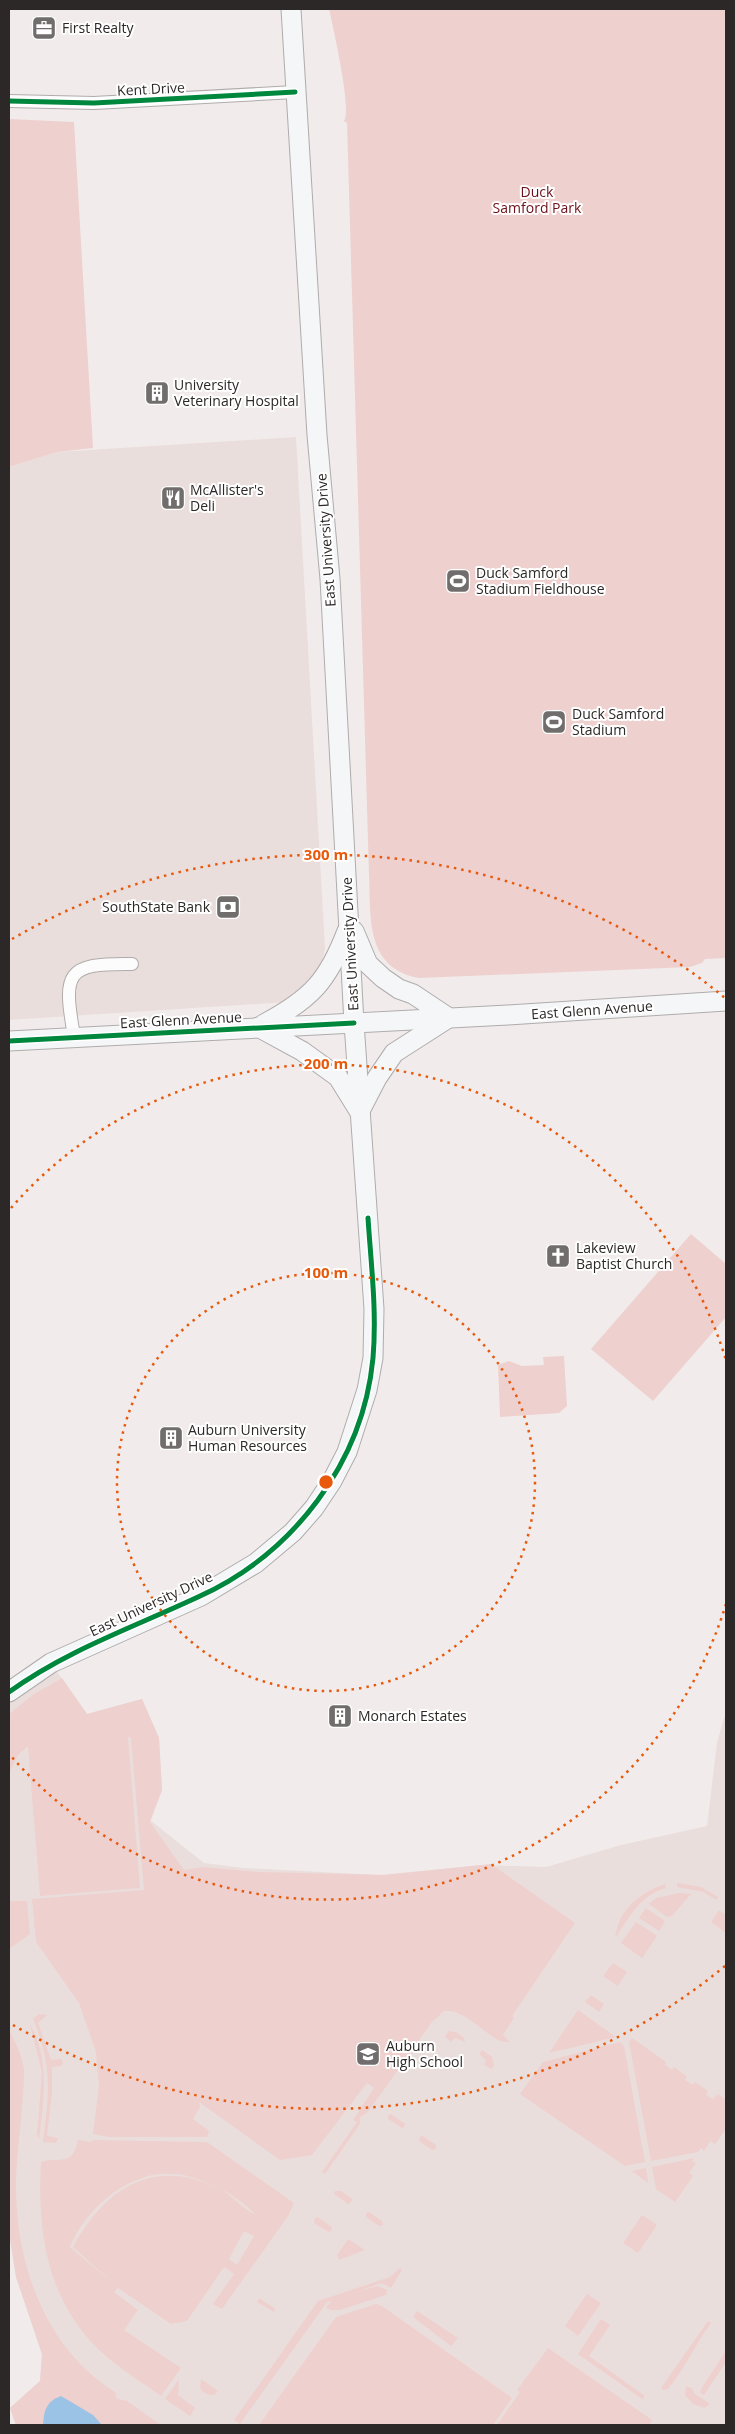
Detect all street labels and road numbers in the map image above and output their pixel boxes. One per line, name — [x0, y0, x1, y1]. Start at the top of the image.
street label: Kent Drive — [117, 77, 186, 100]
street label: East University Drive — [311, 472, 340, 607]
street label: East University Drive — [337, 877, 362, 1011]
street label: East Glenn Avenue — [530, 996, 654, 1023]
street label: East Glenn Avenue — [120, 1007, 243, 1032]
street label: East University Drive — [86, 1567, 216, 1640]

